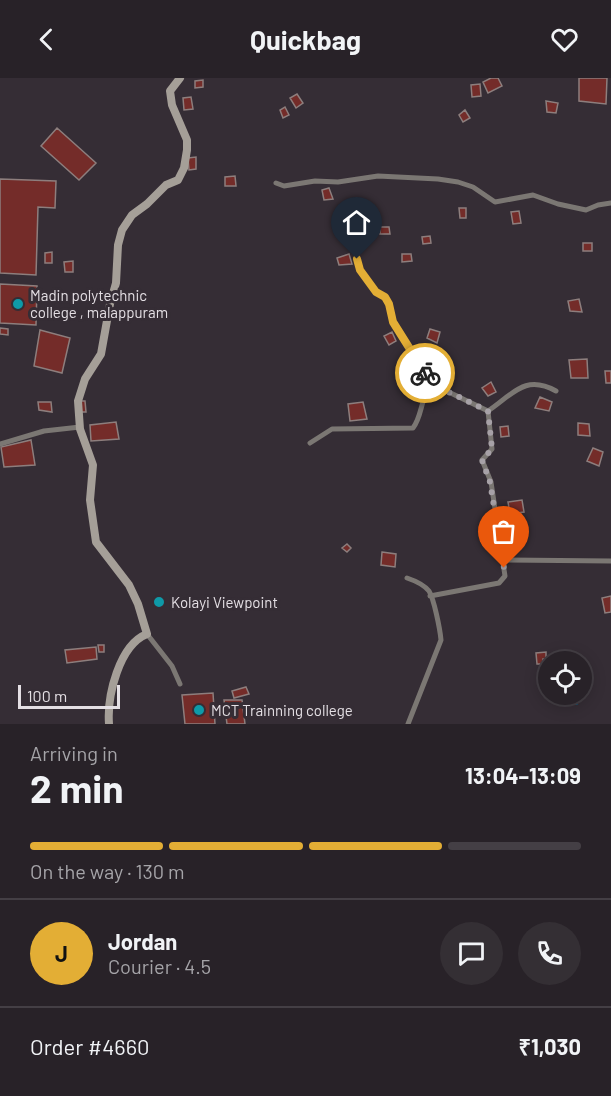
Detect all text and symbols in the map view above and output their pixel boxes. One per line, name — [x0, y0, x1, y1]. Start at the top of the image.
icon: back — [30, 23, 63, 56]
text: Quickbag — [250, 23, 361, 55]
icon: heart — [548, 23, 581, 56]
pin — [331, 197, 382, 259]
icon: home — [340, 206, 373, 239]
place label: Madin polytechnic college , malappuram — [30, 286, 168, 321]
marker: Madin polytechnic college , malappuram — [11, 297, 25, 311]
courier — [395, 343, 455, 403]
icon: bike — [409, 357, 442, 390]
pin — [478, 506, 529, 568]
icon: bag — [487, 515, 520, 548]
place label: Kolayi Viewpoint — [171, 593, 278, 611]
marker: Kolayi Viewpoint — [152, 595, 166, 609]
map controls — [538, 651, 592, 705]
button: locate — [538, 651, 592, 705]
scale bar — [18, 682, 120, 710]
text: 100 m — [27, 686, 67, 705]
place label: MCT Trainning college — [211, 701, 353, 719]
marker: MCT Trainning college — [192, 703, 206, 717]
text: Arriving in — [30, 741, 118, 765]
text: 13:04–13:09 — [465, 762, 581, 788]
text: 2 min — [30, 764, 123, 811]
text: On the way · 130 m — [30, 859, 185, 883]
button: chat — [440, 922, 503, 985]
button: phone — [518, 922, 581, 985]
text: Jordan — [108, 928, 177, 954]
text: J — [55, 940, 68, 966]
text: Courier · 4.5 — [108, 954, 211, 978]
text: Order #4660 — [30, 1033, 149, 1059]
text: ₹1,030 — [518, 1033, 581, 1059]

